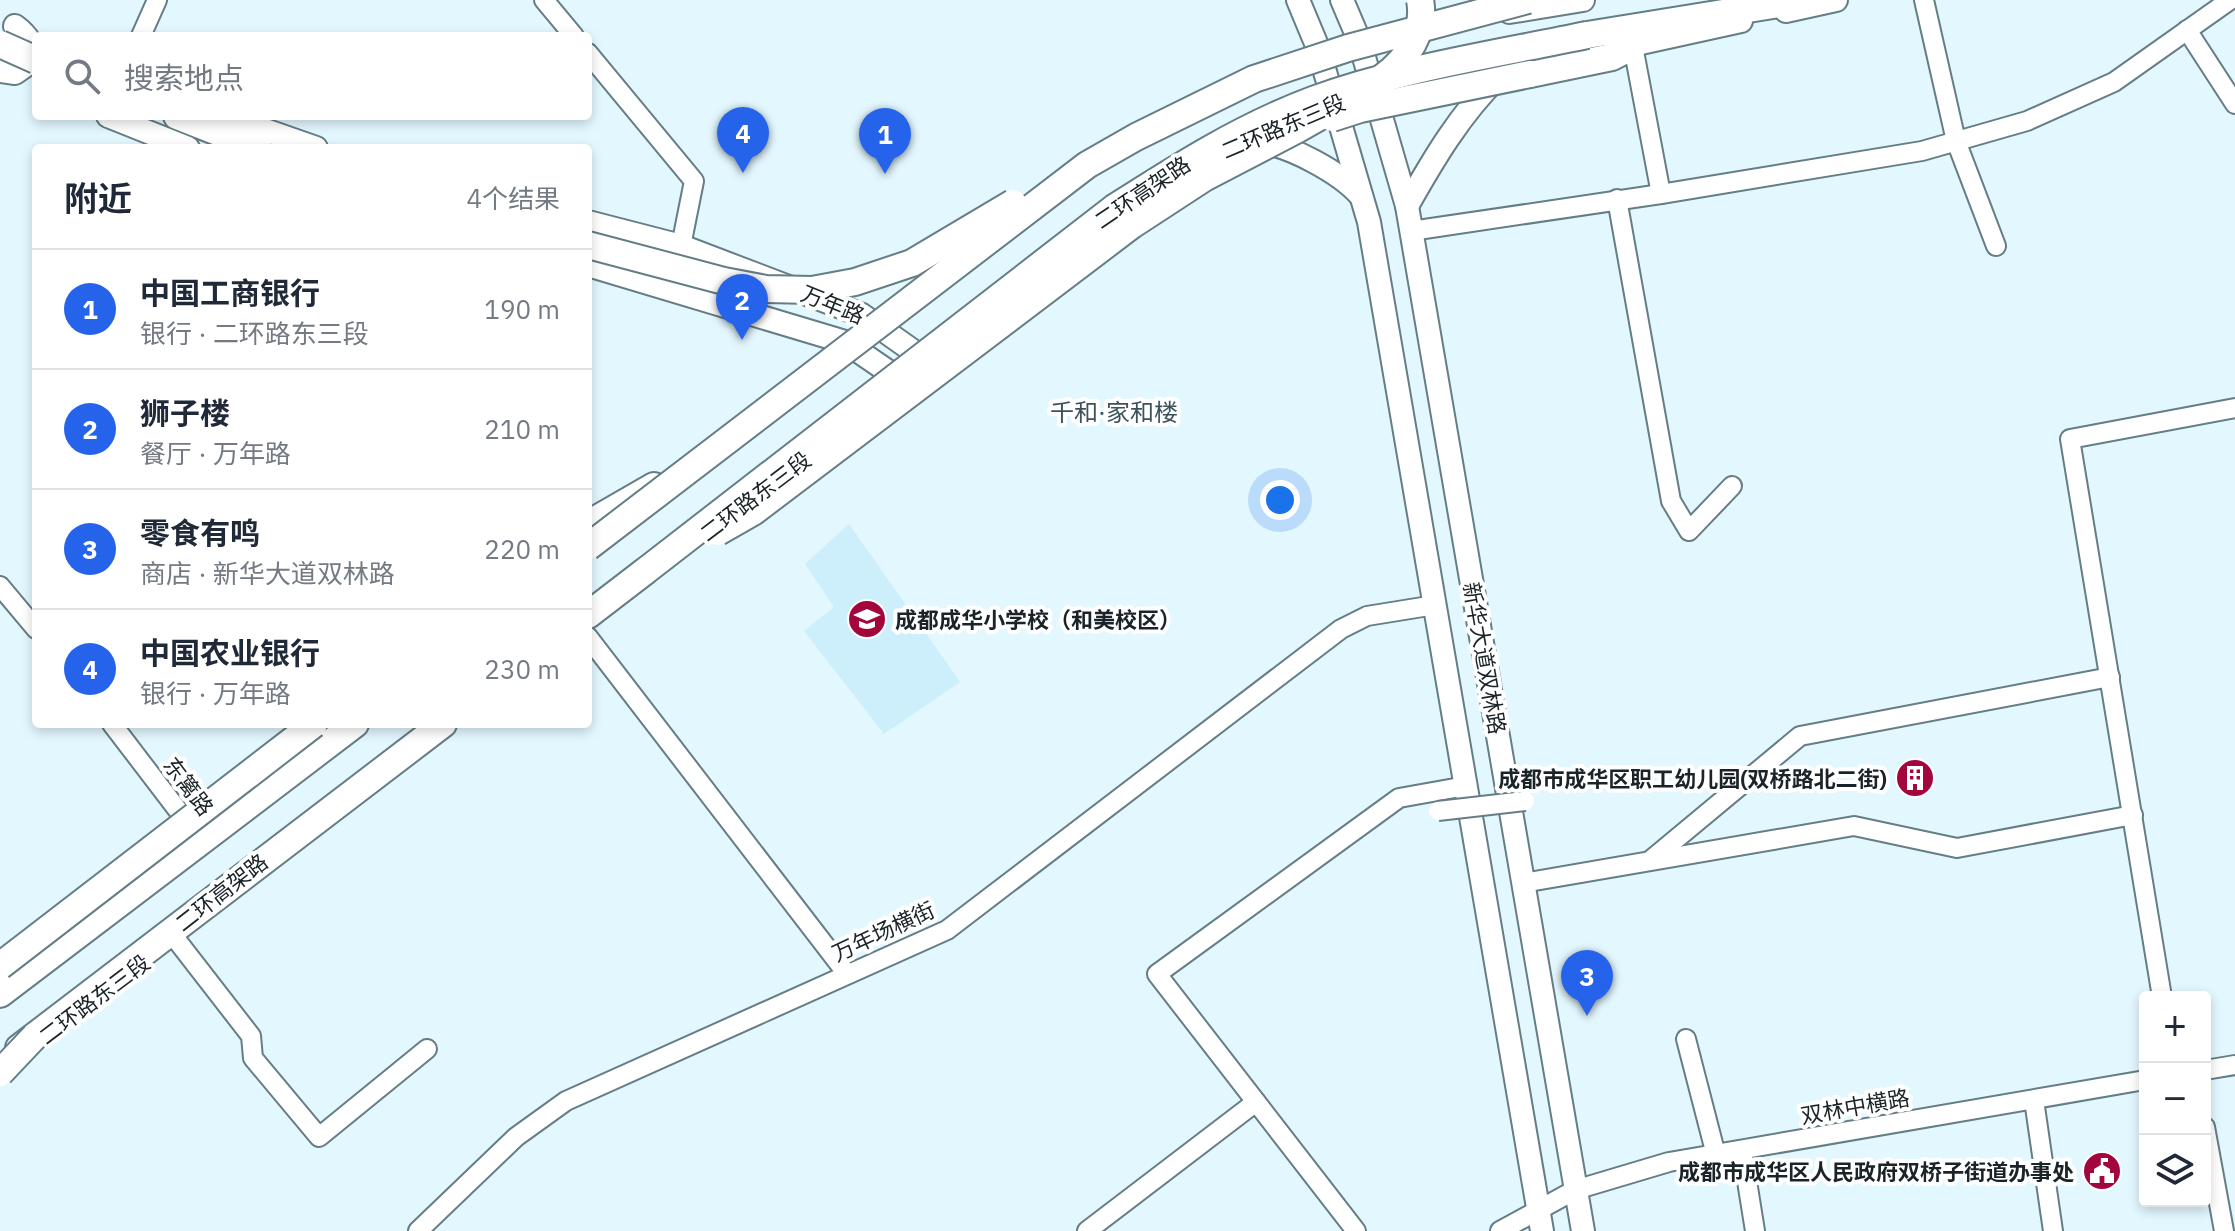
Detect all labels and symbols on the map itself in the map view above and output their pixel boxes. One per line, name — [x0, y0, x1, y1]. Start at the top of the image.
street label: 二环路东三段 — [1217, 87, 1349, 165]
pin: 4 — [717, 107, 769, 173]
pin: 1 — [859, 108, 911, 174]
street label: 二环高架路 — [1088, 149, 1196, 235]
pin: 2 — [716, 274, 768, 340]
street label: 万年路 — [797, 278, 869, 330]
district label: 千和·家和楼 — [1050, 396, 1178, 428]
street label: 二环路东三段 — [694, 445, 816, 547]
your location — [1260, 480, 1300, 520]
street label: 新华大道双林路 — [1457, 580, 1513, 736]
school or university icon: 成都成华小学校（和美校区） — [846, 598, 888, 640]
place label: 成都成华小学校（和美校区） — [895, 605, 1181, 634]
street label: 东篱路 — [158, 751, 220, 821]
building icon: 成都市成华区职工幼儿园(双桥路北二街) — [1894, 757, 1936, 799]
place label: 成都市成华区职工幼儿园(双桥路北二街) — [1498, 764, 1887, 793]
street label: 二环高架路 — [169, 847, 273, 937]
street label: 万年场横街 — [827, 895, 939, 967]
street label: 二环路东三段 — [33, 948, 155, 1050]
pin: 3 — [1561, 950, 1613, 1016]
street label: 双林中横路 — [1798, 1082, 1912, 1130]
public building icon: 成都市成华区人民政府双桥子街道办事处 — [2081, 1150, 2123, 1192]
place label: 成都市成华区人民政府双桥子街道办事处 — [1678, 1157, 2074, 1186]

